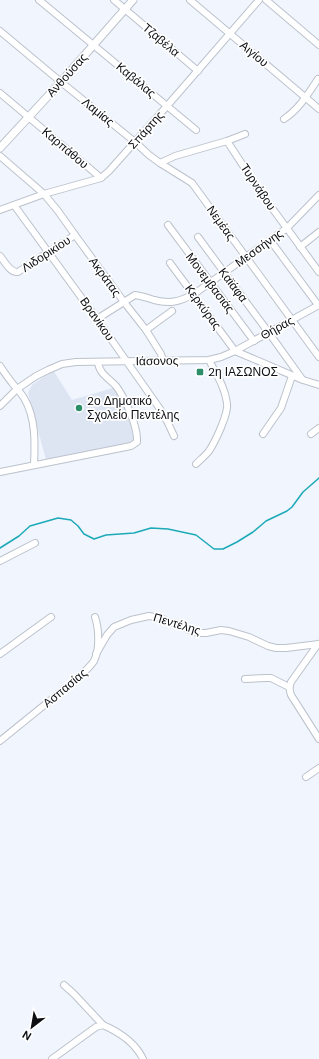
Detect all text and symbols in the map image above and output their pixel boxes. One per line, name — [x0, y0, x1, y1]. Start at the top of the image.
street label: Τζαβέλα — [139, 20, 183, 60]
street label: Αιγίου — [236, 37, 272, 71]
street label: Ανθούσας — [43, 49, 91, 100]
street label: Καβάλας — [113, 59, 159, 101]
street label: Λαμίας — [78, 94, 118, 130]
street label: Σπάρτης — [125, 107, 167, 152]
street label: Καρπάθου — [38, 124, 92, 172]
street label: Τυρνάβου — [237, 161, 279, 213]
street label: Νεμέας — [203, 203, 239, 244]
street label: Μεσσήνης — [232, 225, 286, 271]
street label: Λιδορικίου — [18, 232, 74, 276]
street label: Μονεμβασιάς — [182, 250, 238, 317]
street label: Ακράτας — [85, 254, 125, 300]
street label: Καϊάφα — [215, 265, 251, 305]
street label: Κερκύρας — [181, 281, 225, 333]
street label: Βρανίκου — [76, 294, 118, 344]
street label: Θήρας — [258, 312, 297, 344]
street label: Ιάσονος — [135, 353, 179, 369]
place label: 2η ΙΑΣΩΝΟΣ — [208, 364, 278, 380]
marker: 2η ΙΑΣΩΝΟΣ — [195, 367, 205, 377]
place label: 2ο Δημοτικό Σχολείο Πεντέλης — [87, 393, 180, 423]
marker: 2ο Δημοτικό Σχολείο Πεντέλης — [74, 403, 84, 413]
street label: Πεντέλης — [151, 609, 203, 639]
street label: Ασπασίας — [40, 665, 91, 711]
north arrow — [12, 1007, 52, 1047]
text: N — [20, 1028, 34, 1044]

